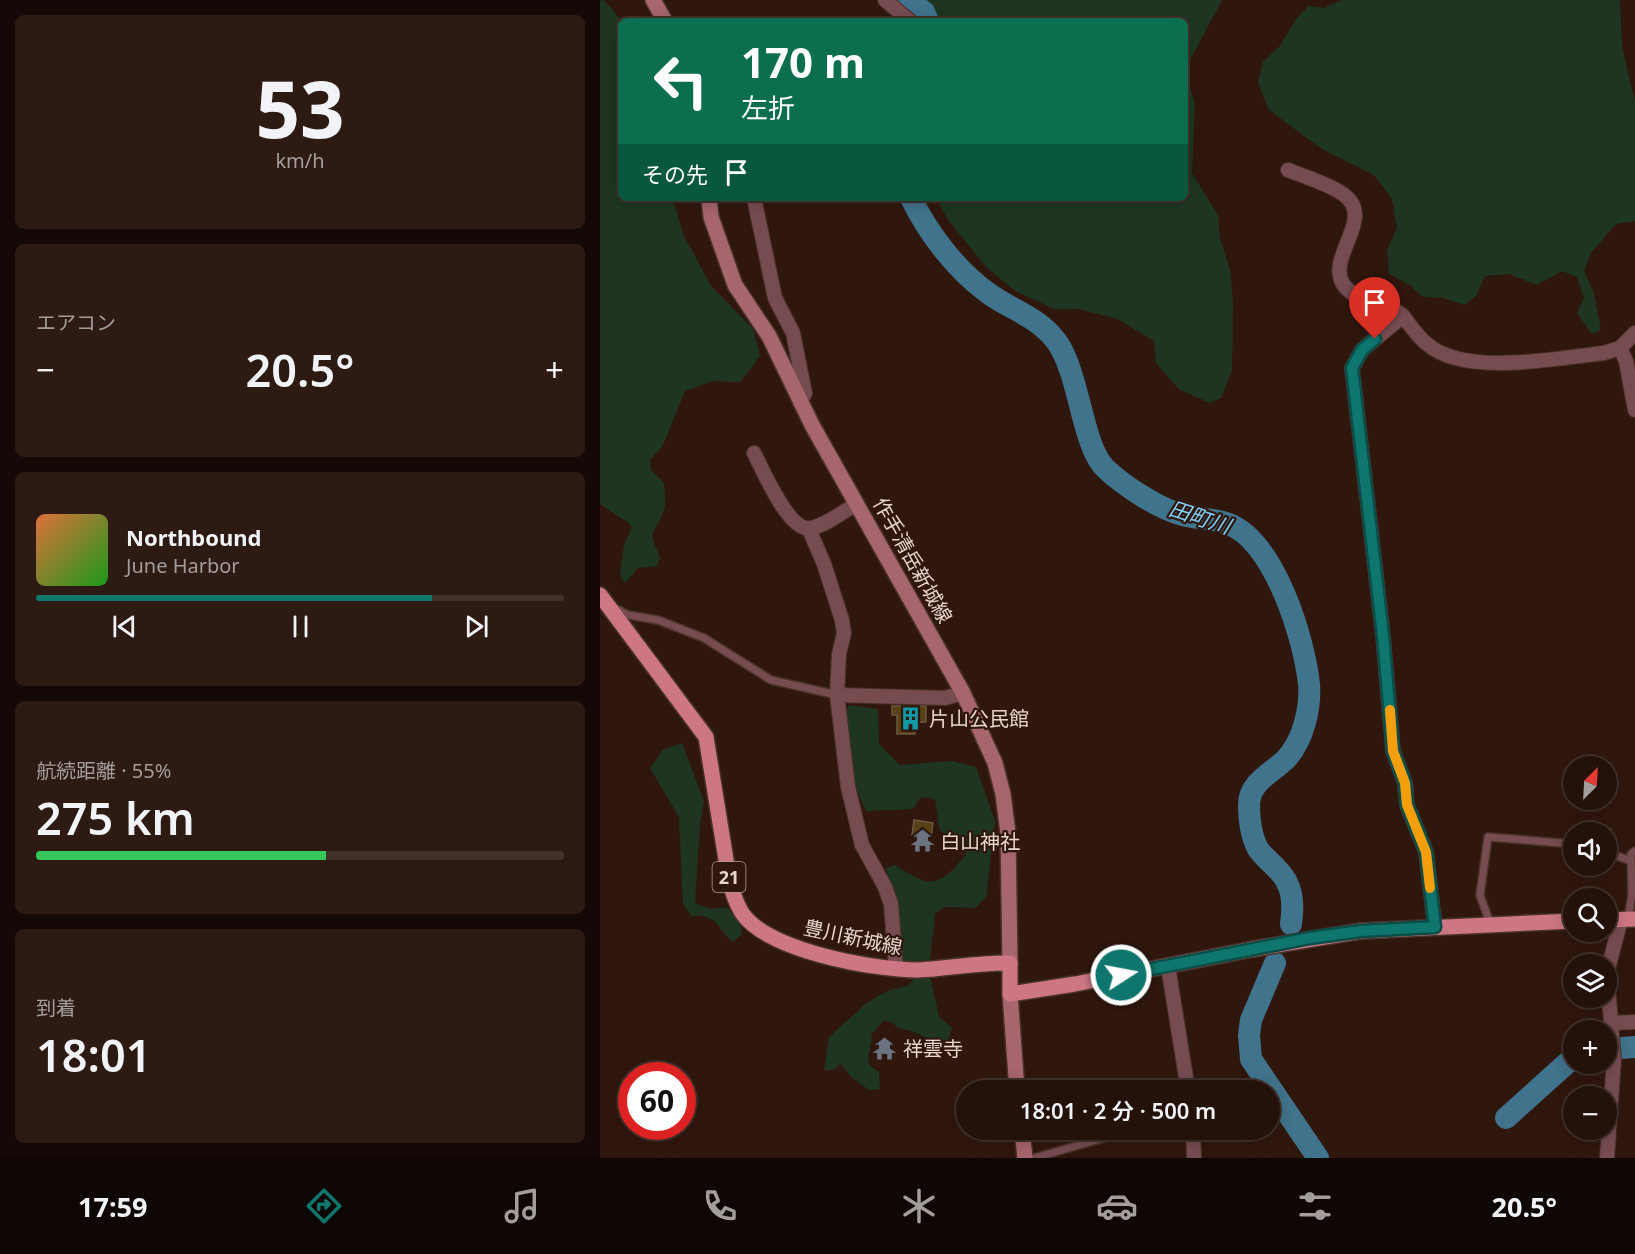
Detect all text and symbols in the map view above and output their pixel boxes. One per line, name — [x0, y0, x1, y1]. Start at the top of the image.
text: 170 m — [741, 33, 865, 90]
icon: left — [642, 42, 720, 120]
text: 53 — [255, 55, 345, 161]
text: 左折 — [741, 89, 795, 126]
text: km/h — [275, 147, 325, 174]
icon: arrive — [720, 156, 753, 189]
text: その先 — [642, 159, 708, 189]
pin — [1349, 277, 1400, 339]
icon: arrive — [1358, 286, 1391, 319]
text: エアコン — [36, 309, 116, 336]
text: 20.5° — [246, 339, 354, 400]
text: − — [36, 347, 55, 392]
text: + — [545, 347, 564, 392]
street label: 作手清岳新城線 — [867, 492, 959, 628]
water label: 田町川 — [1166, 494, 1236, 541]
text: Northbound — [126, 522, 261, 552]
text: June Harbor — [126, 552, 240, 579]
icon: previous — [108, 610, 141, 643]
icon: pause — [284, 610, 317, 643]
icon: next — [460, 610, 493, 643]
building icon: 片山公民館 — [898, 705, 924, 731]
place label: 片山公民館 — [929, 705, 1029, 732]
north arrow — [1563, 756, 1617, 810]
map controls — [1563, 756, 1617, 1140]
text: 航続距離 · 55% — [36, 757, 171, 784]
text: 275 km — [36, 787, 195, 848]
button: sound — [1563, 822, 1617, 876]
temple icon: 白山神社 — [909, 828, 935, 854]
place label: 白山神社 — [940, 828, 1020, 855]
road number: 21 — [712, 862, 746, 892]
button: search — [1563, 888, 1617, 942]
street label: 豊川新城線 — [801, 913, 905, 961]
position arrow — [1089, 943, 1153, 1007]
button: layers — [1563, 954, 1617, 1008]
text: 到着 — [36, 994, 76, 1021]
button: + — [1563, 1020, 1617, 1074]
text: 18:01 — [36, 1024, 151, 1085]
temple icon: 祥雲寺 — [872, 1035, 898, 1061]
place label: 祥雲寺 — [903, 1035, 963, 1062]
speed limit sign: 60 — [618, 1062, 696, 1140]
button: − — [1563, 1086, 1617, 1140]
text: 18:01 · 2 分 · 500 m — [1020, 1095, 1216, 1125]
icon: directions — [303, 1185, 345, 1227]
icon: music — [501, 1185, 543, 1227]
icon: phone — [699, 1185, 741, 1227]
icon: climate — [898, 1185, 940, 1227]
icon: car — [1096, 1185, 1138, 1227]
icon: filters — [1294, 1185, 1336, 1227]
text: 17:59 — [78, 1188, 147, 1225]
text: 20.5° — [1492, 1188, 1557, 1225]

